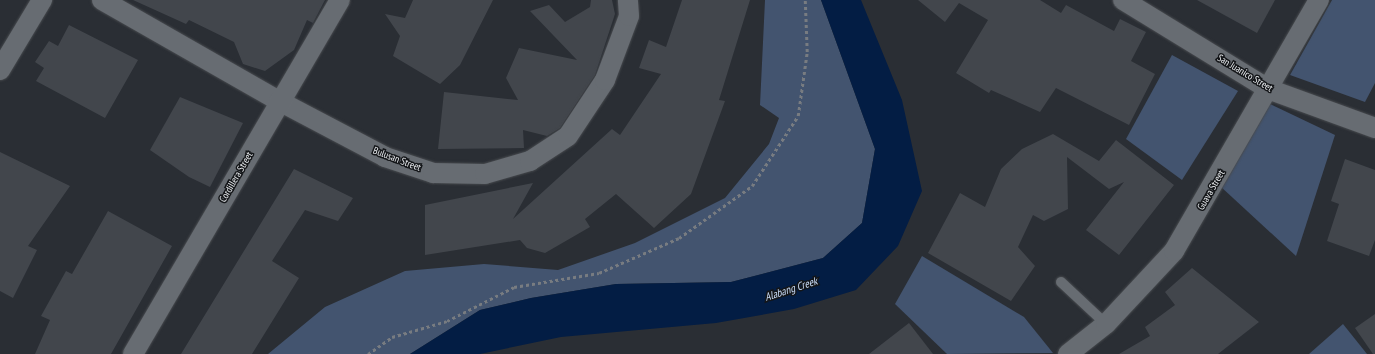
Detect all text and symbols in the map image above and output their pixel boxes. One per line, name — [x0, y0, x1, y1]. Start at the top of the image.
street label: San Juanico Street — [1215, 52, 1275, 94]
street label: Bulusan Street — [371, 144, 423, 174]
street label: Cordillera Street — [217, 150, 255, 204]
street label: Guava Street — [1195, 168, 1227, 212]
water label: Alabang Creek — [763, 274, 819, 304]

